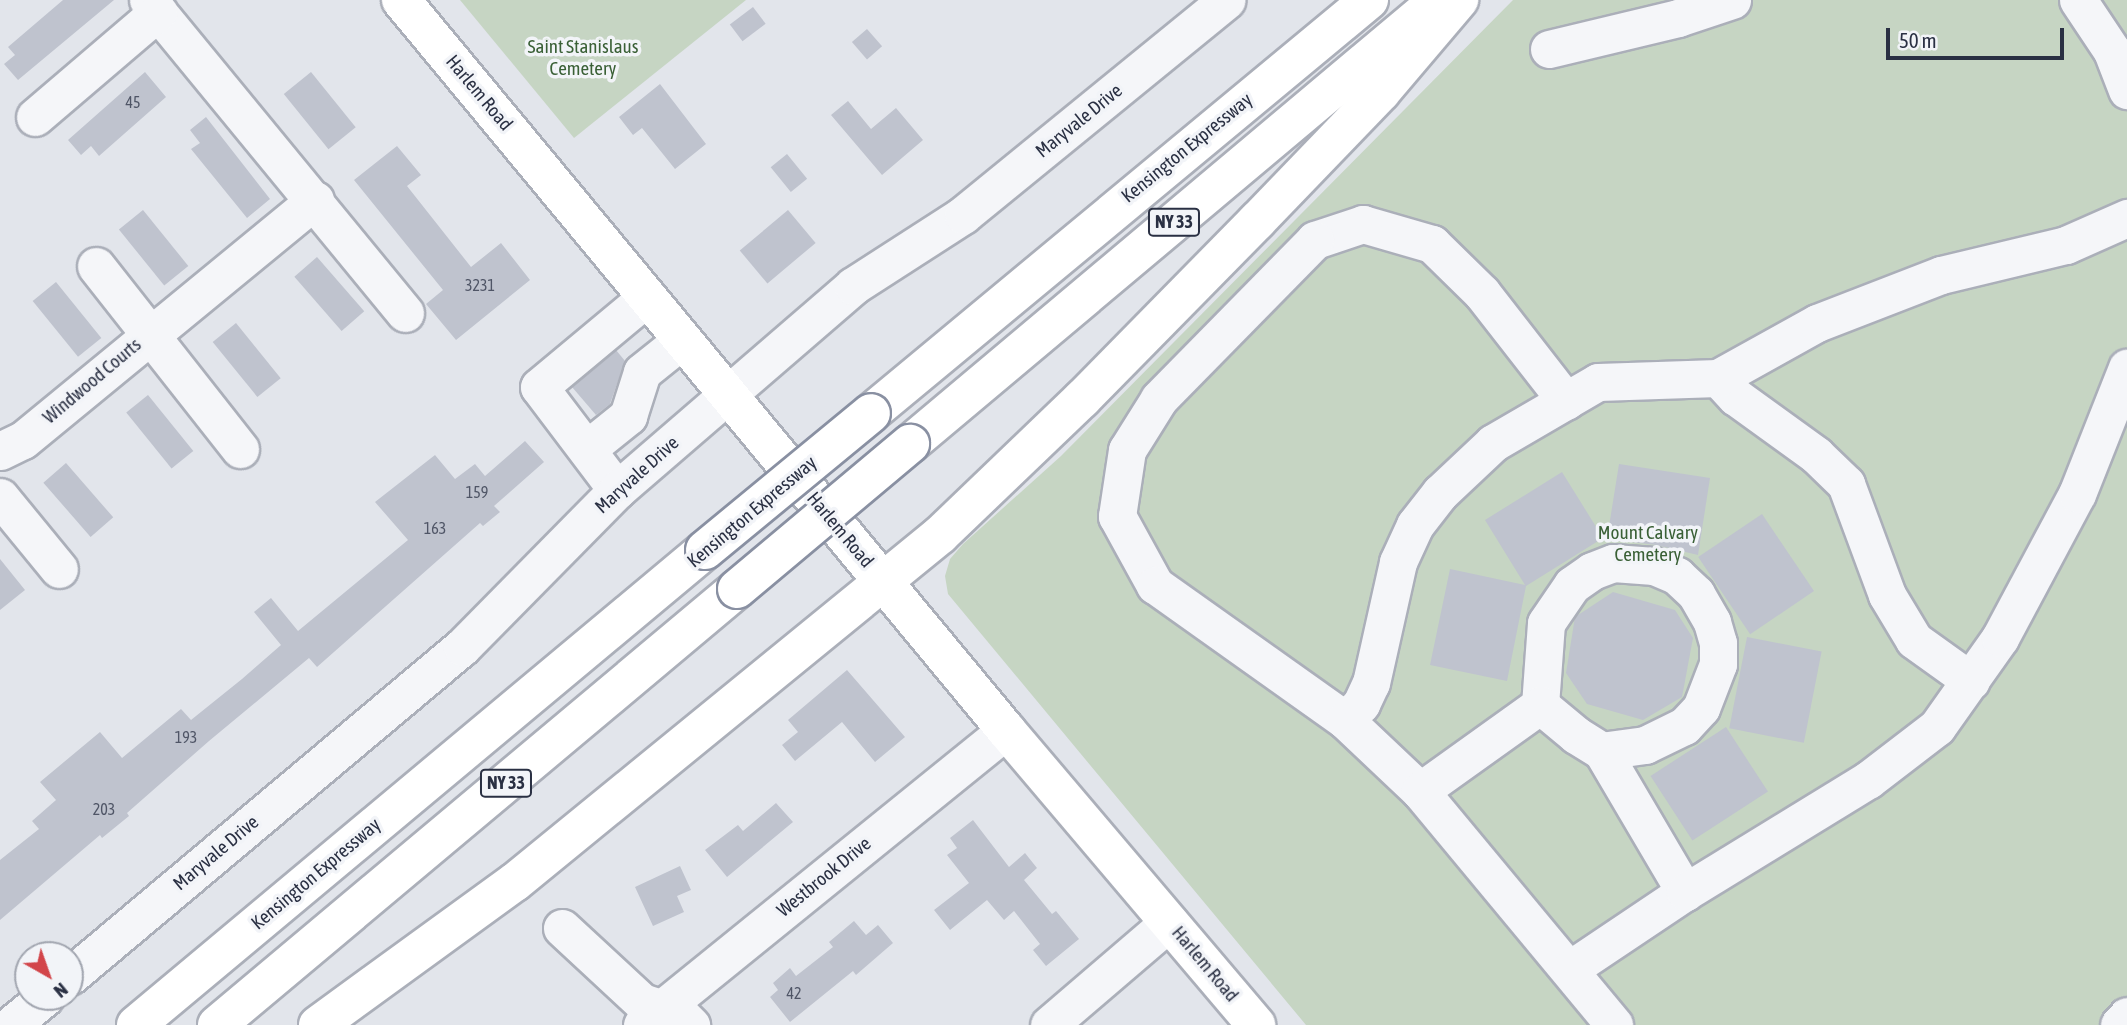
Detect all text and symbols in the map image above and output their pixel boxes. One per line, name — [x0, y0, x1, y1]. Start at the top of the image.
scale bar — [1889, 14, 2068, 58]
text: 50 m — [1899, 28, 1937, 52]
park label: Saint Stanislaus Cemetery — [528, 36, 638, 80]
street label: Harlem Road — [441, 51, 517, 135]
street label: Maryvale Drive — [1031, 79, 1127, 163]
street label: Kensington Expressway — [1117, 88, 1257, 208]
house number: 45 — [125, 92, 141, 112]
road number: NY 33 — [1148, 208, 1200, 236]
house number: 3231 — [465, 275, 495, 295]
street label: Windwood Courts — [38, 333, 146, 429]
street label: Maryvale Drive — [591, 432, 683, 518]
street label: Kensington Expressway — [683, 451, 821, 573]
house number: 159 — [466, 482, 488, 502]
street label: Harlem Road — [802, 488, 878, 572]
house number: 163 — [424, 518, 446, 538]
park label: Mount Calvary Cemetery — [1598, 522, 1698, 566]
house number: 193 — [175, 727, 197, 747]
road number: NY 33 — [480, 768, 532, 798]
house number: 203 — [93, 799, 115, 819]
street label: Maryvale Drive — [169, 811, 263, 895]
street label: Kensington Expressway — [247, 813, 385, 935]
street label: Westbrook Drive — [772, 832, 876, 922]
street label: Harlem Road — [1167, 922, 1243, 1006]
north arrow — [14, 941, 84, 1011]
text: N — [50, 979, 73, 1003]
house number: 42 — [786, 983, 802, 1003]

